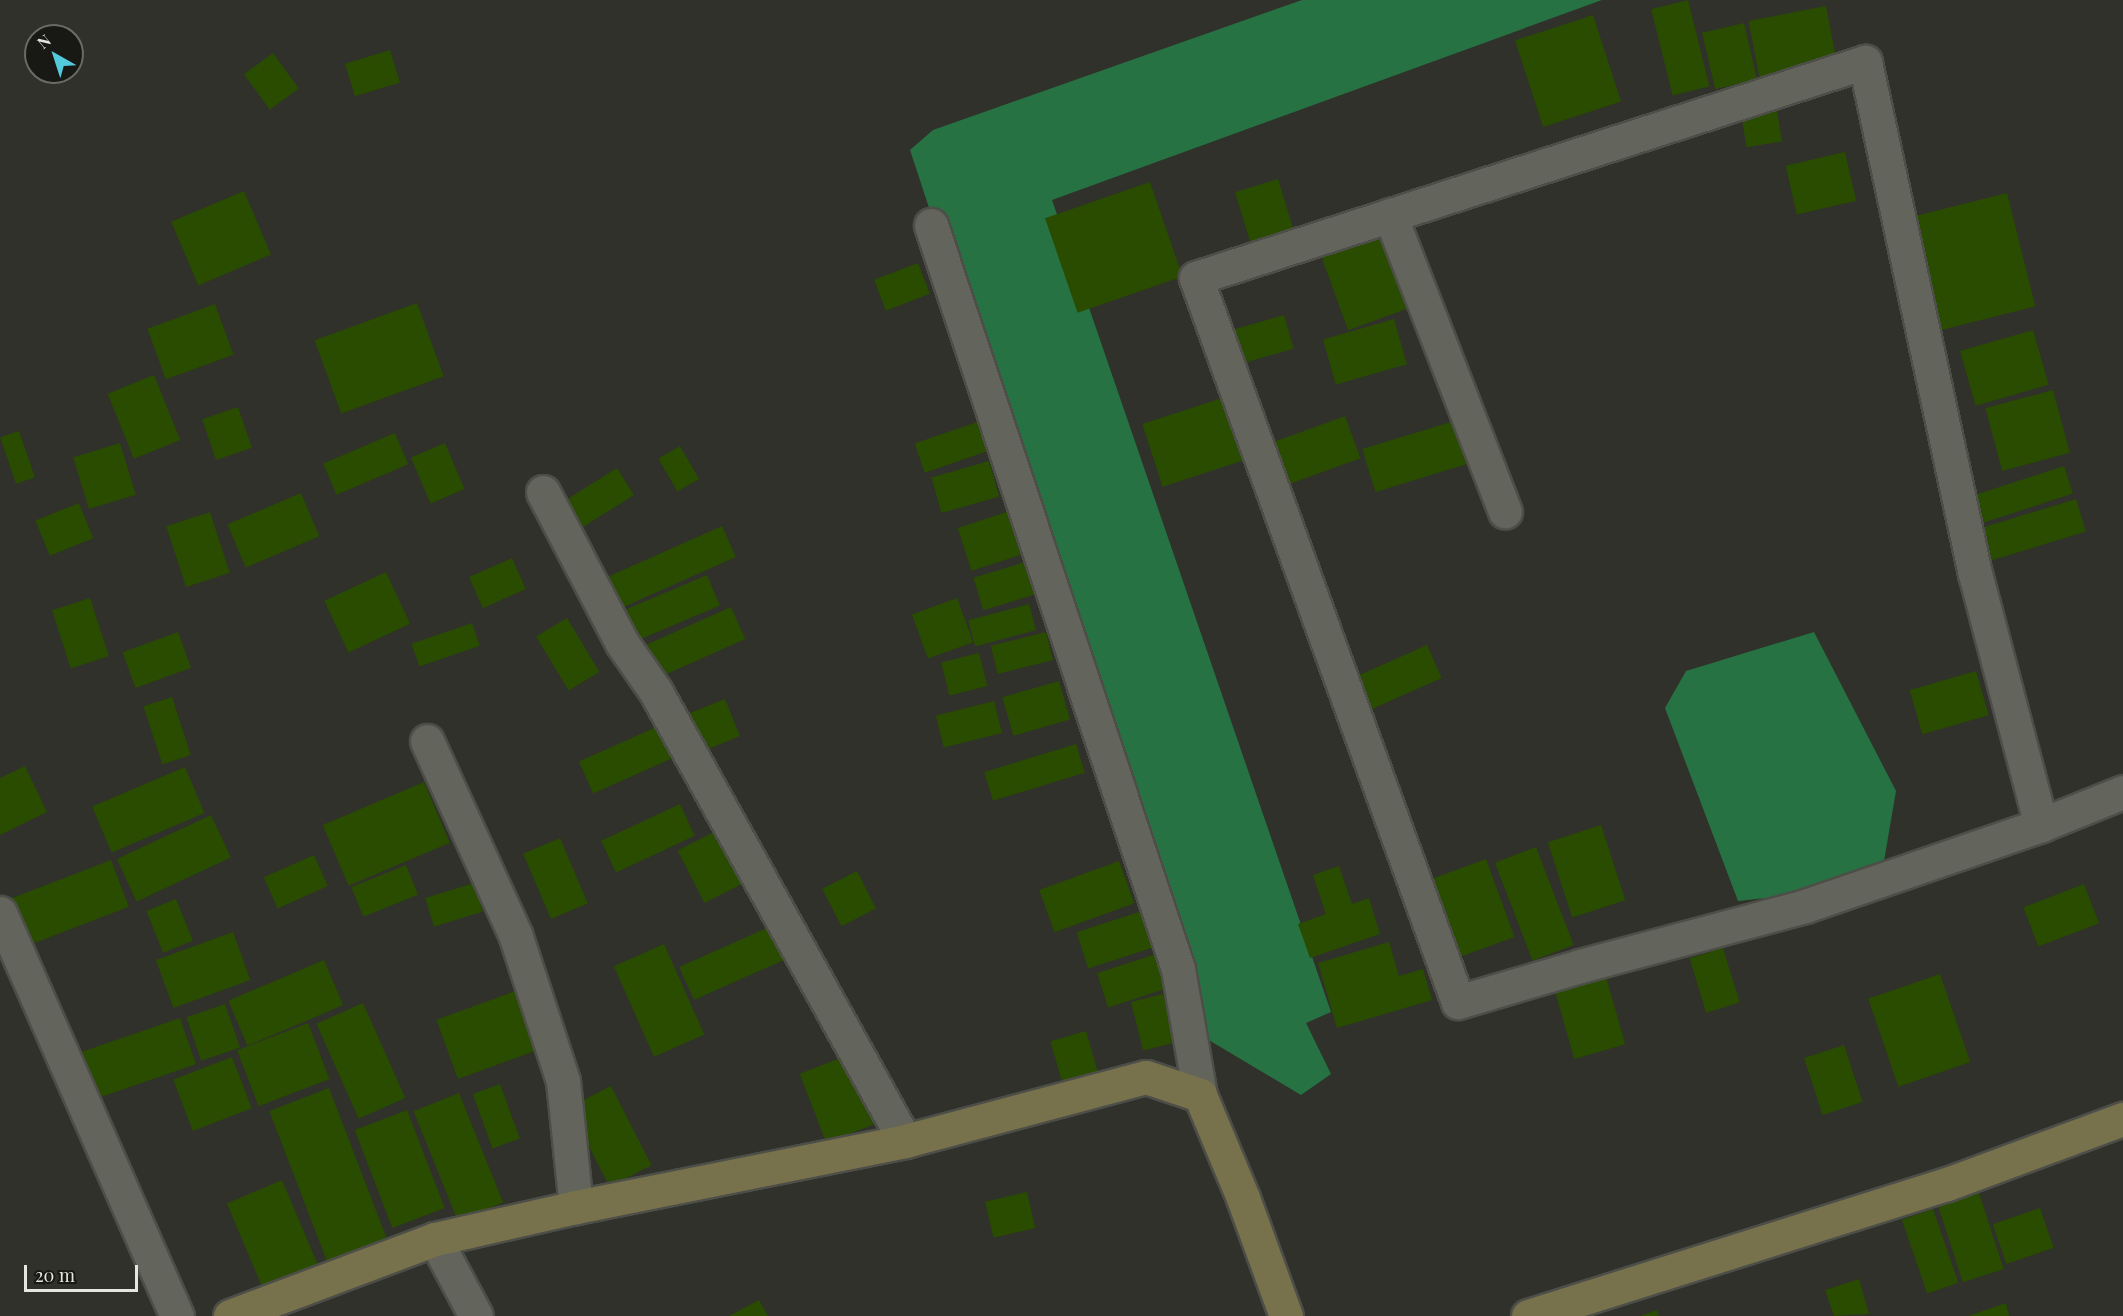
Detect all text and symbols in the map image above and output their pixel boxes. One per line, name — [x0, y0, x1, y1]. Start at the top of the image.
north arrow — [24, 24, 84, 84]
text: N — [33, 29, 55, 53]
scale bar — [27, 1253, 141, 1291]
text: 20 m — [35, 1263, 75, 1287]

